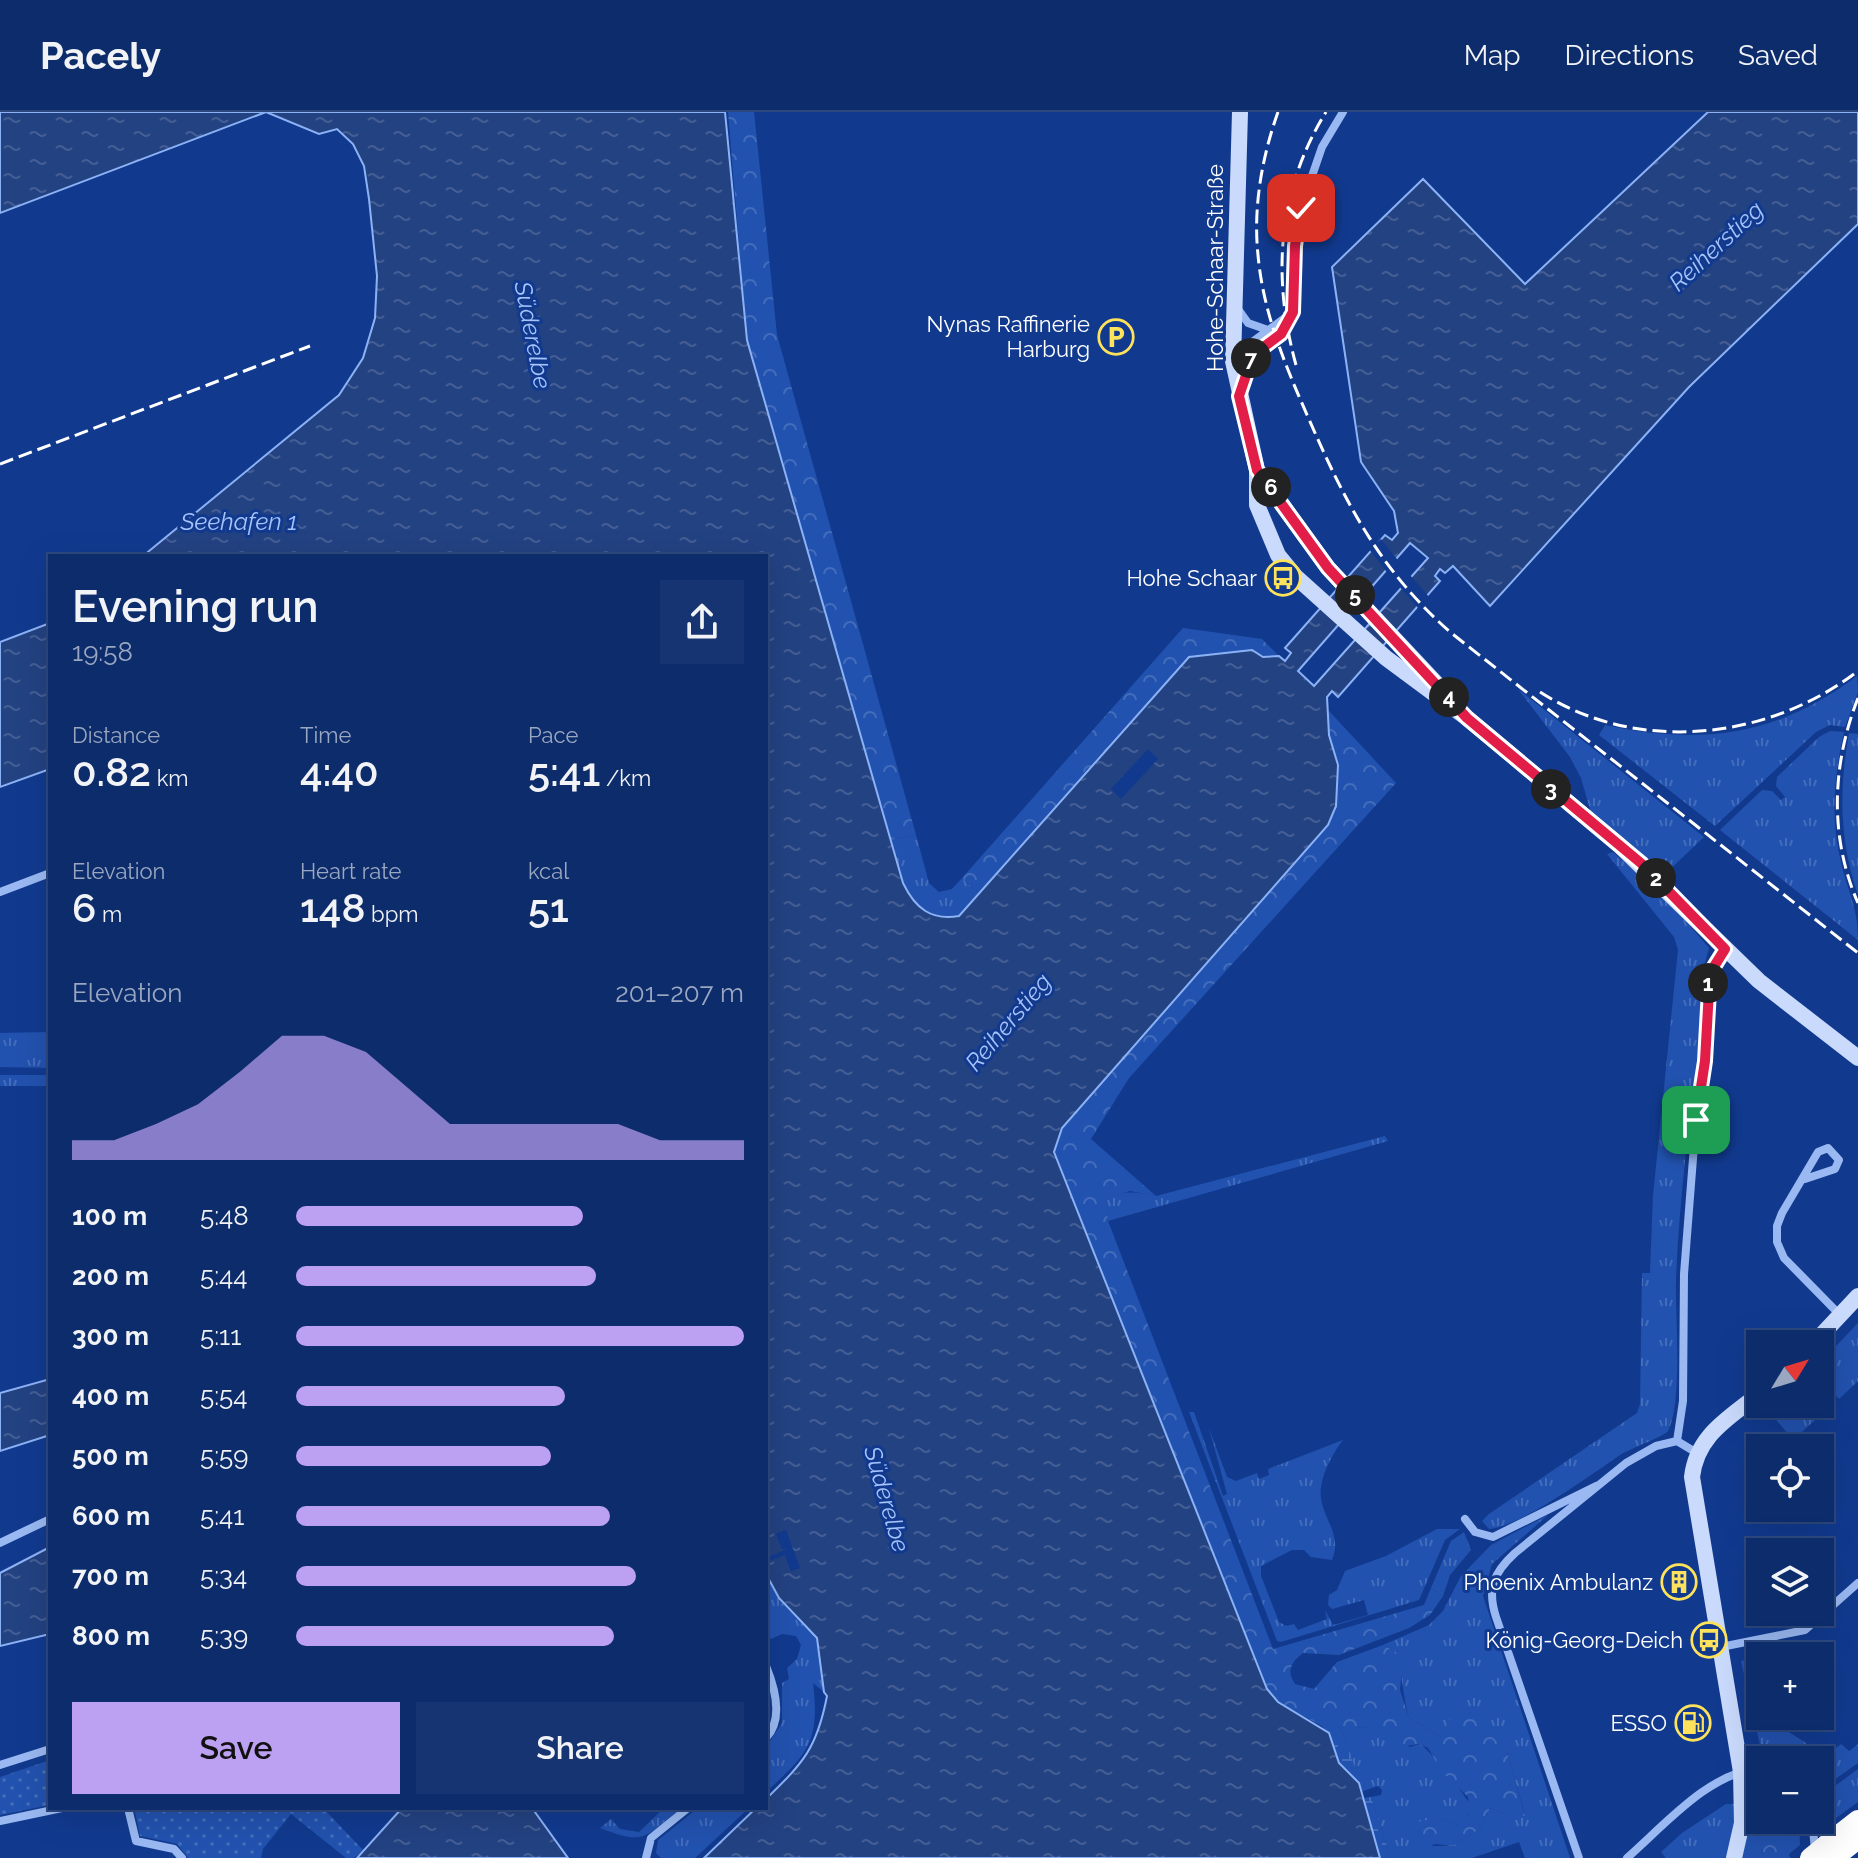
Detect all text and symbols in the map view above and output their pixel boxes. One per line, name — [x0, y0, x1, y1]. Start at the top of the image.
text: Pacely — [40, 33, 161, 78]
text: Map — [1464, 39, 1521, 72]
text: Directions — [1565, 39, 1694, 72]
text: Saved — [1738, 39, 1818, 72]
street label: Hohe-Schaar-Straße — [1202, 164, 1228, 372]
pin — [1267, 174, 1335, 242]
icon: check — [1279, 186, 1323, 230]
water label: Reiherstieg — [1663, 195, 1769, 297]
water label: Süderelbe — [508, 278, 558, 391]
place label: Nynas Raffinerie Harburg — [927, 311, 1090, 362]
parking icon: Nynas Raffinerie Harburg — [1097, 318, 1135, 356]
pin: 7 — [1231, 338, 1271, 378]
text: 7 — [1245, 345, 1257, 371]
pin: 6 — [1251, 467, 1291, 507]
text: 6 — [1264, 474, 1278, 500]
water label: Seehafen 1 — [180, 507, 297, 536]
bus stop icon: Hohe Schaar — [1264, 559, 1302, 597]
place label: Hohe Schaar — [1127, 565, 1257, 591]
pin: 5 — [1335, 575, 1375, 615]
button: share — [660, 580, 744, 664]
text: Evening run — [72, 581, 319, 632]
text: 5 — [1349, 582, 1361, 608]
text: 19:58 — [72, 637, 133, 667]
pin: 4 — [1429, 677, 1469, 717]
text: 4 — [1443, 684, 1455, 710]
text: Distance — [72, 722, 160, 748]
text: Time — [300, 722, 351, 748]
text: Pace — [528, 722, 578, 748]
text: 0.82 — [72, 748, 151, 795]
text: 4:40 — [300, 748, 379, 795]
text: 5:41 — [528, 748, 600, 795]
text: km — [151, 765, 189, 791]
text: /km — [600, 765, 651, 791]
pin: 3 — [1531, 769, 1571, 809]
text: 3 — [1545, 776, 1557, 802]
text: Elevation — [72, 858, 165, 884]
text: Heart rate — [300, 858, 401, 884]
text: kcal — [528, 858, 569, 884]
pin: 2 — [1636, 858, 1676, 898]
text: 2 — [1650, 865, 1662, 891]
text: 6 — [72, 884, 96, 931]
text: 148 — [300, 884, 365, 931]
text: 51 — [528, 884, 569, 931]
text: m — [96, 901, 122, 927]
text: bpm — [365, 901, 418, 927]
pin: 1 — [1688, 963, 1728, 1003]
water label: Reiherstieg — [959, 967, 1057, 1077]
text: 1 — [1703, 970, 1713, 996]
text: Elevation — [72, 978, 182, 1008]
text: 201–207 m — [615, 978, 744, 1008]
pin — [1662, 1086, 1730, 1154]
icon: arrive — [1674, 1098, 1718, 1142]
text: 100 m — [72, 1201, 147, 1231]
text: 5:48 — [200, 1201, 249, 1231]
text: 200 m — [72, 1261, 149, 1291]
text: 5:44 — [200, 1261, 247, 1291]
text: 300 m — [72, 1321, 149, 1351]
text: 5:11 — [200, 1321, 241, 1351]
north arrow — [1746, 1330, 1834, 1418]
map controls — [1746, 1330, 1834, 1834]
text: 400 m — [72, 1381, 149, 1411]
text: 5:54 — [200, 1381, 247, 1411]
button: locate — [1746, 1434, 1834, 1522]
text: 500 m — [72, 1441, 149, 1471]
text: 5:59 — [200, 1441, 248, 1471]
water label: Süderelbe — [858, 1442, 916, 1555]
text: 600 m — [72, 1501, 150, 1531]
text: 5:41 — [200, 1501, 244, 1531]
button: layers — [1746, 1538, 1834, 1626]
text: 700 m — [72, 1561, 149, 1591]
text: 5:34 — [200, 1561, 247, 1591]
building icon: Phoenix Ambulanz — [1660, 1563, 1698, 1601]
place label: Phoenix Ambulanz — [1463, 1569, 1653, 1595]
text: 800 m — [72, 1621, 150, 1651]
text: 5:39 — [200, 1621, 248, 1651]
bus stop icon: König-Georg-Deich — [1690, 1621, 1728, 1659]
place label: König-Georg-Deich — [1486, 1627, 1683, 1653]
button: + — [1746, 1642, 1834, 1730]
button: Save — [72, 1702, 400, 1794]
button: Share — [416, 1702, 744, 1794]
fuel station icon: ESSO — [1674, 1704, 1712, 1742]
place label: ESSO — [1610, 1710, 1667, 1736]
button: − — [1746, 1746, 1834, 1834]

